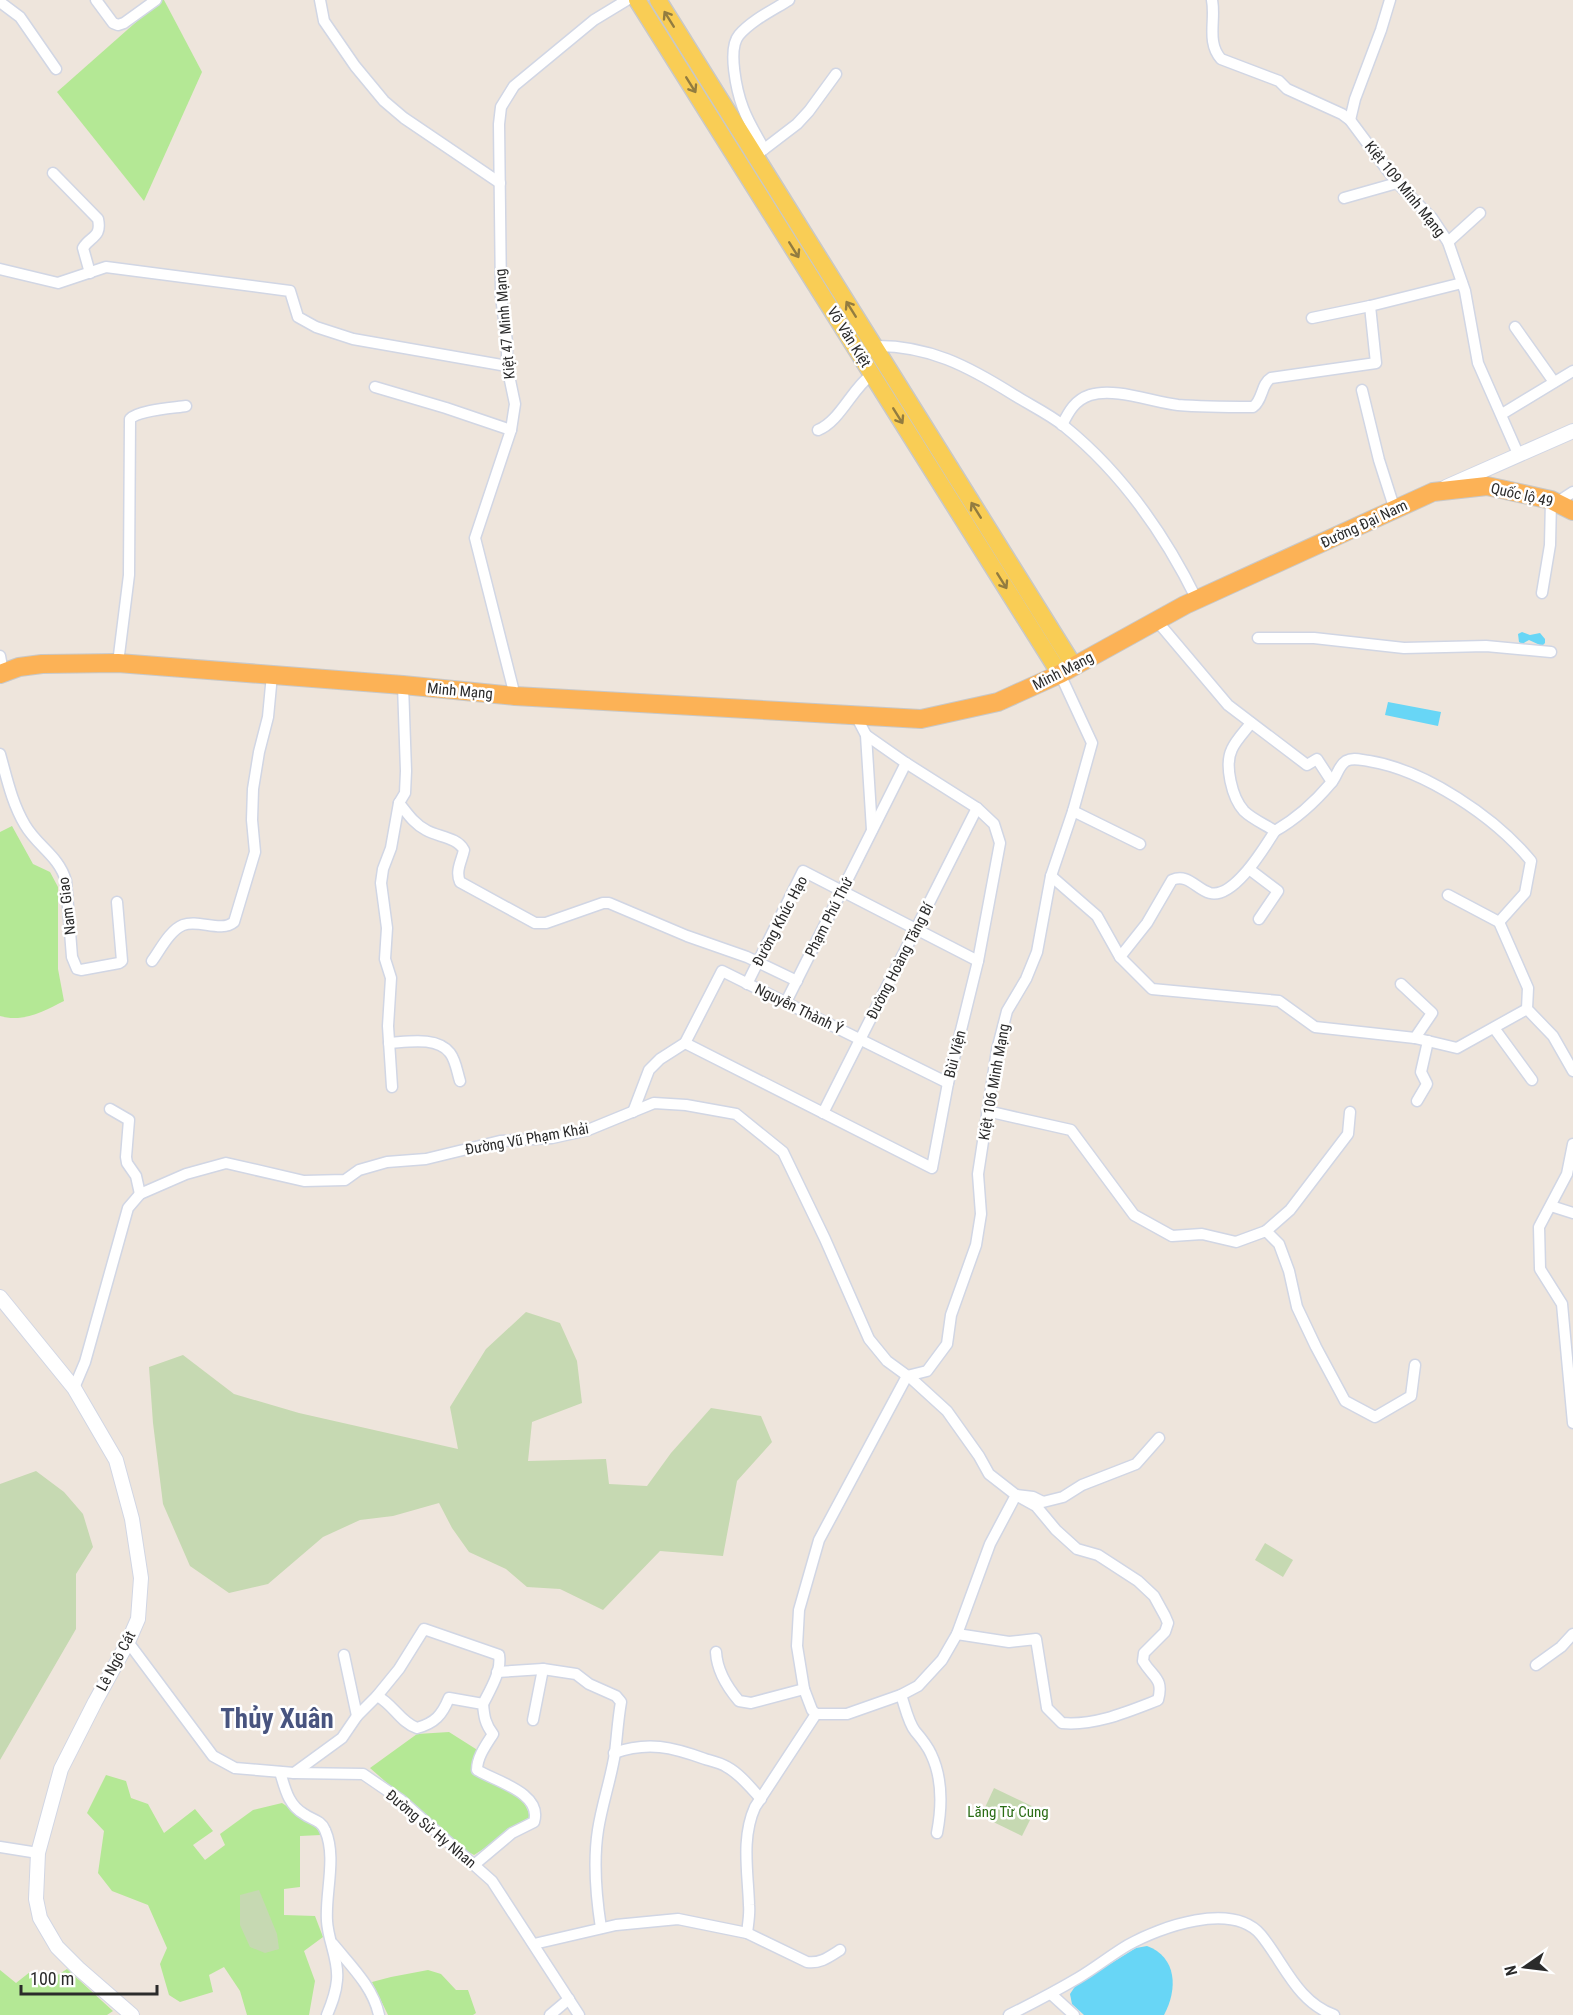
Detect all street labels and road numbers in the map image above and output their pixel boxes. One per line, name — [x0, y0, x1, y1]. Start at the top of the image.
street label: Kiệt 109 Minh Mạng — [1361, 137, 1449, 241]
street label: Kiệt 47 Minh Mạng — [491, 268, 519, 380]
street label: Võ Văn Kiệt — [823, 303, 875, 371]
street label: Quốc lộ 49 — [1489, 479, 1555, 511]
street label: Đường Đại Nam — [1318, 496, 1410, 552]
street label: Minh Mạng — [1030, 648, 1096, 694]
street label: Minh Mạng — [426, 679, 494, 703]
street label: Đường Khúc Hạo — [749, 873, 811, 969]
street label: Phạm Phú Thứ — [801, 874, 857, 960]
street label: Nam Giao — [55, 876, 79, 936]
street label: Đường Hoàng Tăng Bí — [863, 898, 938, 1022]
street label: Nguyễn Thành Ý — [752, 980, 846, 1038]
street label: Kiệt 106 Minh Mạng — [975, 1022, 1013, 1142]
street label: Bùi Viện — [940, 1028, 970, 1080]
street label: Đường Vũ Phạm Khải — [464, 1119, 590, 1159]
street label: Lê Ngô Cát — [93, 1628, 139, 1694]
street label: Đường Sử Hy Nhan — [382, 1786, 480, 1872]

